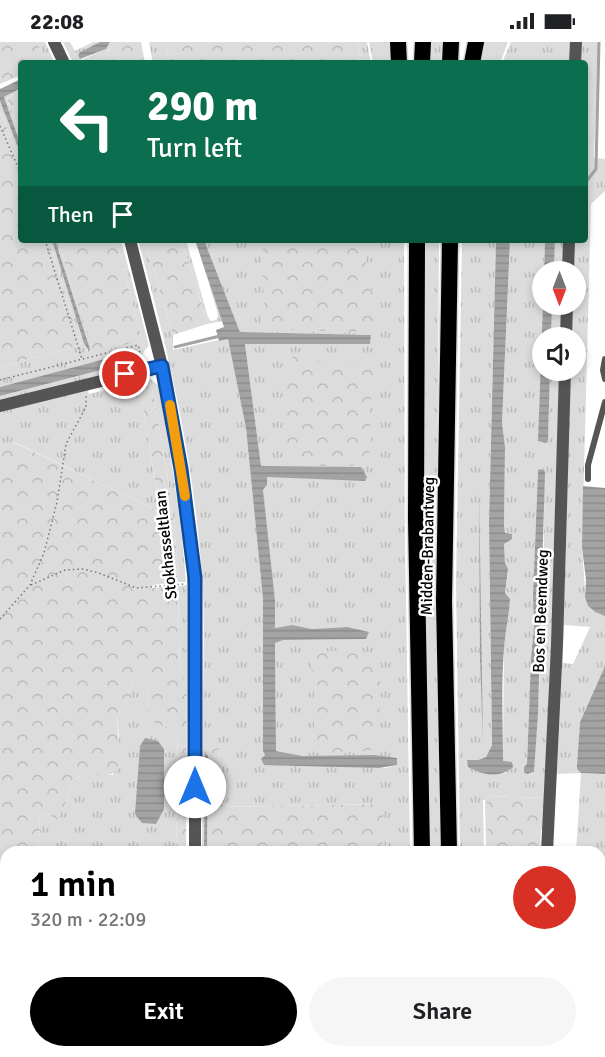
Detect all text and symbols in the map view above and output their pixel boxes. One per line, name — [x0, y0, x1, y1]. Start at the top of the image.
text: 22:08 — [30, 8, 84, 35]
text: 290 m — [147, 81, 258, 132]
icon: left — [48, 84, 126, 162]
text: Turn left — [147, 132, 242, 165]
icon: arrive — [106, 198, 139, 231]
text: Then — [48, 201, 94, 228]
north arrow — [532, 261, 586, 315]
map controls — [532, 261, 586, 381]
button: sound — [532, 327, 586, 381]
pin — [99, 348, 150, 399]
icon: arrive — [108, 357, 141, 390]
street label: Midden-Brabantweg — [417, 476, 439, 616]
street label: Stokhasseltlaan — [150, 490, 182, 600]
street label: Bos en Beemdweg — [529, 549, 553, 673]
position arrow — [163, 755, 227, 819]
text: 1 min — [30, 862, 116, 907]
button: close — [513, 866, 576, 929]
text: 320 m · 22:09 — [30, 907, 146, 932]
button: Exit — [30, 977, 297, 1046]
button: Share — [309, 977, 576, 1046]

